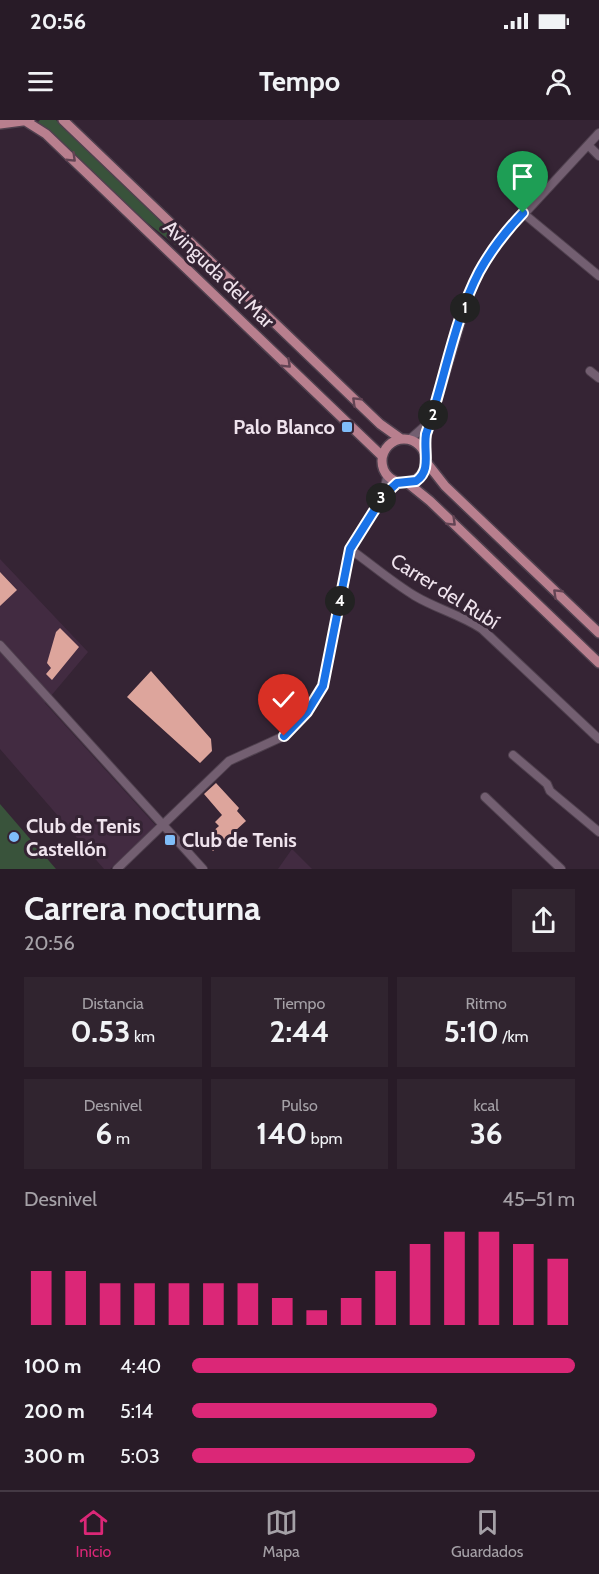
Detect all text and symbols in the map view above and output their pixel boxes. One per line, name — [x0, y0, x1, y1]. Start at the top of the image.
text: 20:56 — [30, 8, 86, 35]
icon: menu — [24, 65, 57, 98]
text: Tempo — [259, 65, 340, 98]
icon: person — [542, 65, 575, 98]
one-way arrow — [65, 151, 76, 162]
pin — [497, 151, 548, 213]
icon: arrive — [506, 160, 539, 193]
street label: Avinguda del Mar — [158, 215, 280, 334]
pin: 1 — [450, 293, 480, 323]
text: 1 — [462, 298, 468, 317]
one-way arrow — [280, 357, 291, 368]
one-way arrow — [352, 398, 363, 409]
pin: 2 — [418, 400, 448, 430]
text: 2 — [429, 405, 437, 424]
place label: Palo Blanco — [233, 415, 335, 439]
marker: Palo Blanco — [340, 420, 354, 434]
pin: 3 — [366, 483, 396, 513]
text: 3 — [377, 488, 385, 507]
one-way arrow — [446, 515, 456, 526]
street label: Carrer del Rubí — [386, 548, 504, 634]
pin: 4 — [325, 586, 355, 616]
one-way arrow — [553, 589, 563, 600]
text: 4 — [335, 591, 345, 610]
pin — [258, 674, 309, 736]
icon: check — [267, 683, 300, 716]
place label: Club de Tenis Castellón — [26, 814, 141, 861]
place label: Club de Tenis — [182, 828, 297, 852]
marker: Club de Tenis Castellón — [7, 830, 21, 844]
marker: Club de Tenis — [163, 833, 177, 847]
text: Carrera nocturna — [24, 888, 261, 928]
button: share — [512, 889, 575, 952]
text: 20:56 — [24, 931, 75, 955]
text: Distancia — [82, 994, 144, 1013]
text: Tiempo — [274, 994, 325, 1013]
text: Ritmo — [466, 994, 507, 1013]
text: 0.53 — [71, 1013, 130, 1050]
text: 2:44 — [270, 1013, 329, 1050]
text: 5:10 — [444, 1013, 499, 1050]
text: km — [130, 1027, 155, 1046]
text: /km — [499, 1027, 529, 1046]
text: Desnivel — [84, 1096, 142, 1115]
text: Pulso — [281, 1096, 318, 1115]
text: kcal — [473, 1096, 499, 1115]
text: 6 — [96, 1115, 112, 1152]
text: 140 — [256, 1115, 307, 1152]
text: 36 — [470, 1115, 503, 1152]
text: m — [112, 1129, 130, 1148]
text: bpm — [307, 1129, 343, 1148]
text: Desnivel — [24, 1187, 97, 1211]
text: 45–51 m — [502, 1187, 575, 1211]
text: 100 m — [24, 1354, 82, 1378]
text: 4:40 — [120, 1354, 161, 1378]
text: 200 m — [24, 1399, 85, 1423]
text: 5:14 — [120, 1399, 153, 1423]
text: 300 m — [24, 1444, 85, 1468]
text: 5:03 — [120, 1444, 160, 1468]
tab: Inicio — [76, 1506, 111, 1561]
tab: Mapa — [263, 1506, 300, 1561]
tab: Guardados — [451, 1506, 523, 1561]

